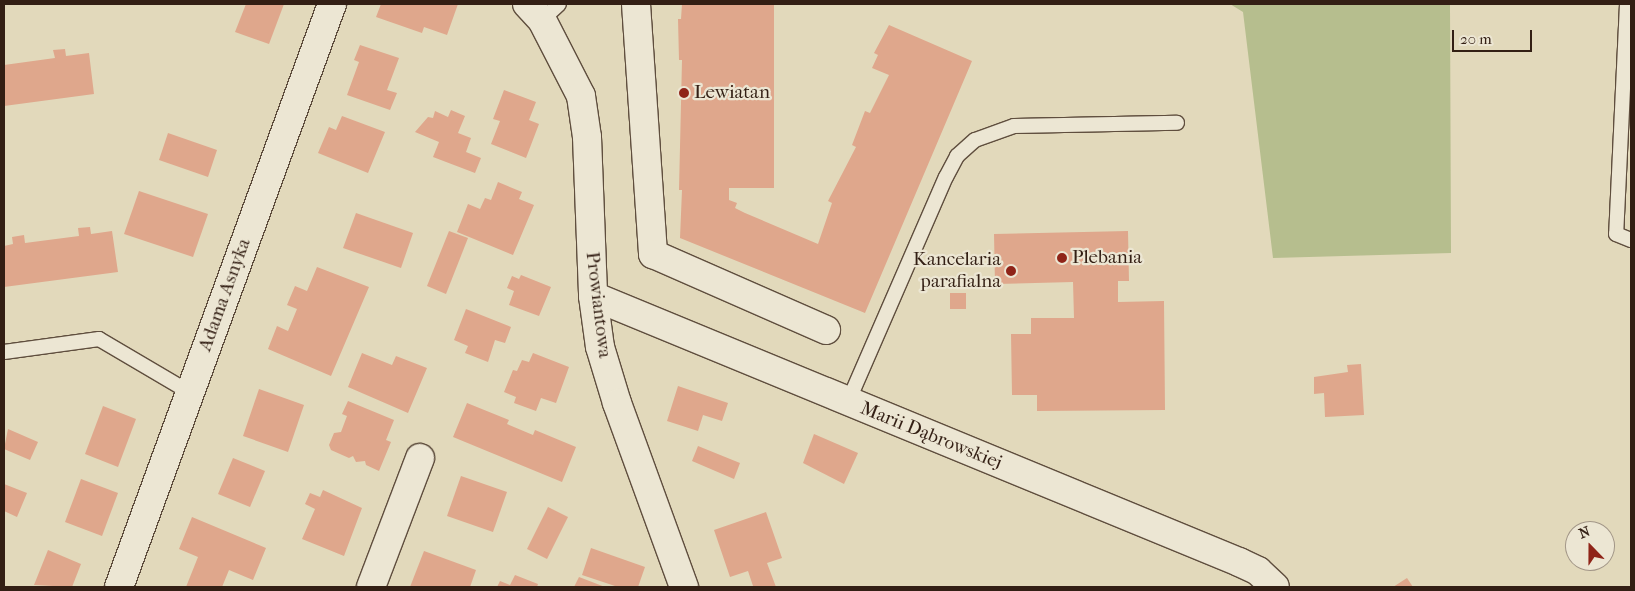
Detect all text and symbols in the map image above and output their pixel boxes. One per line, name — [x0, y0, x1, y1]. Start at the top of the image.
scale bar — [1455, 20, 1535, 52]
text: 20 m — [1460, 30, 1492, 48]
place label: Lewiatan — [694, 82, 770, 104]
marker: Lewiatan — [678, 87, 690, 99]
street label: Adama Asnyka — [194, 235, 256, 355]
place label: Plebania — [1072, 247, 1142, 269]
place label: Kancelaria parafialna — [913, 249, 1001, 293]
street label: Prowiantowa — [580, 251, 616, 359]
marker: Plebania — [1056, 252, 1068, 264]
marker: Kancelaria parafialna — [1005, 265, 1017, 277]
street label: Marii Dąbrowskiej — [857, 397, 1005, 475]
north arrow — [1565, 521, 1615, 571]
text: N — [1576, 523, 1593, 542]

